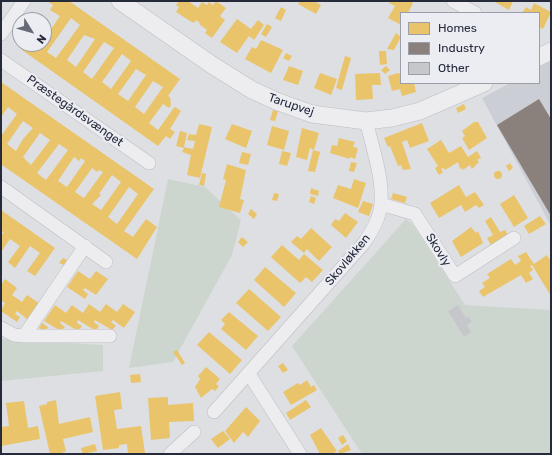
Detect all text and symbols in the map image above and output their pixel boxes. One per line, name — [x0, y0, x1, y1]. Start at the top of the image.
north arrow — [12, 12, 52, 52]
legend — [400, 12, 540, 84]
text: Homes — [438, 21, 477, 35]
text: N — [34, 32, 49, 46]
text: Industry — [438, 41, 485, 55]
text: Other — [438, 61, 469, 75]
street label: Præstegårdsvænget — [24, 72, 126, 150]
street label: Tarupvej — [266, 90, 316, 120]
street label: Skovløkken — [322, 231, 374, 289]
street label: Skovly — [422, 231, 454, 269]

